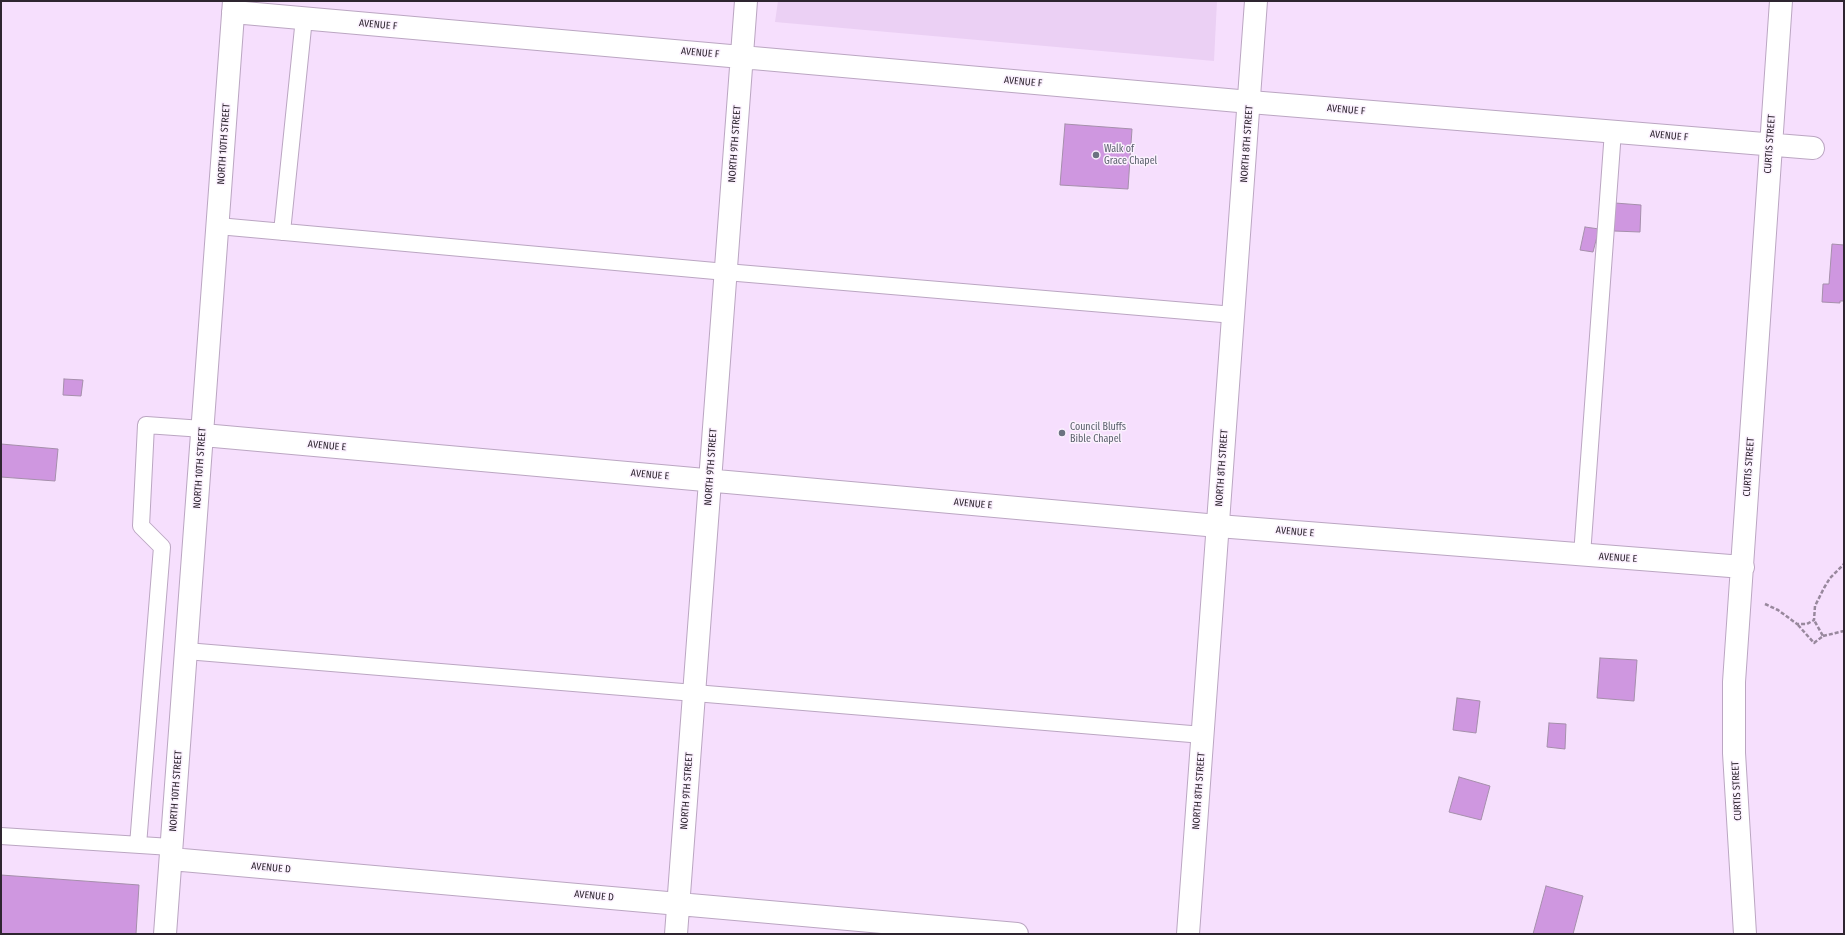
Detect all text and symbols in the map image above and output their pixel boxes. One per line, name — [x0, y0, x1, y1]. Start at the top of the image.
street label: AVENUE F — [358, 17, 398, 33]
street label: AVENUE F — [680, 45, 720, 61]
street label: AVENUE F — [1003, 74, 1043, 90]
street label: AVENUE F — [1326, 102, 1366, 118]
street label: NORTH 10TH STREET — [215, 103, 233, 185]
street label: NORTH 9TH STREET — [726, 105, 744, 183]
street label: NORTH 8TH STREET — [1238, 105, 1256, 183]
street label: CURTIS STREET — [1762, 114, 1778, 174]
street label: AVENUE F — [1649, 128, 1689, 144]
place label: Walk of Grace Chapel — [1104, 143, 1157, 166]
marker: Walk of Grace Chapel — [1091, 150, 1101, 160]
place label: Council Bluffs Bible Chapel — [1070, 421, 1126, 444]
street label: NORTH 10TH STREET — [191, 427, 209, 509]
street label: NORTH 9TH STREET — [702, 428, 720, 506]
marker: Council Bluffs Bible Chapel — [1057, 428, 1067, 438]
street label: NORTH 8TH STREET — [1213, 429, 1231, 507]
street label: CURTIS STREET — [1741, 437, 1757, 497]
street label: AVENUE E — [307, 438, 347, 454]
street label: AVENUE E — [630, 467, 670, 483]
street label: AVENUE E — [953, 496, 993, 512]
street label: AVENUE E — [1275, 524, 1315, 540]
street label: AVENUE E — [1598, 551, 1638, 565]
street label: NORTH 10TH STREET — [167, 750, 185, 832]
street label: NORTH 9TH STREET — [678, 752, 696, 830]
street label: NORTH 8TH STREET — [1190, 752, 1208, 830]
street label: CURTIS STREET — [1729, 761, 1745, 821]
street label: AVENUE D — [251, 860, 291, 876]
street label: AVENUE D — [574, 888, 614, 904]

